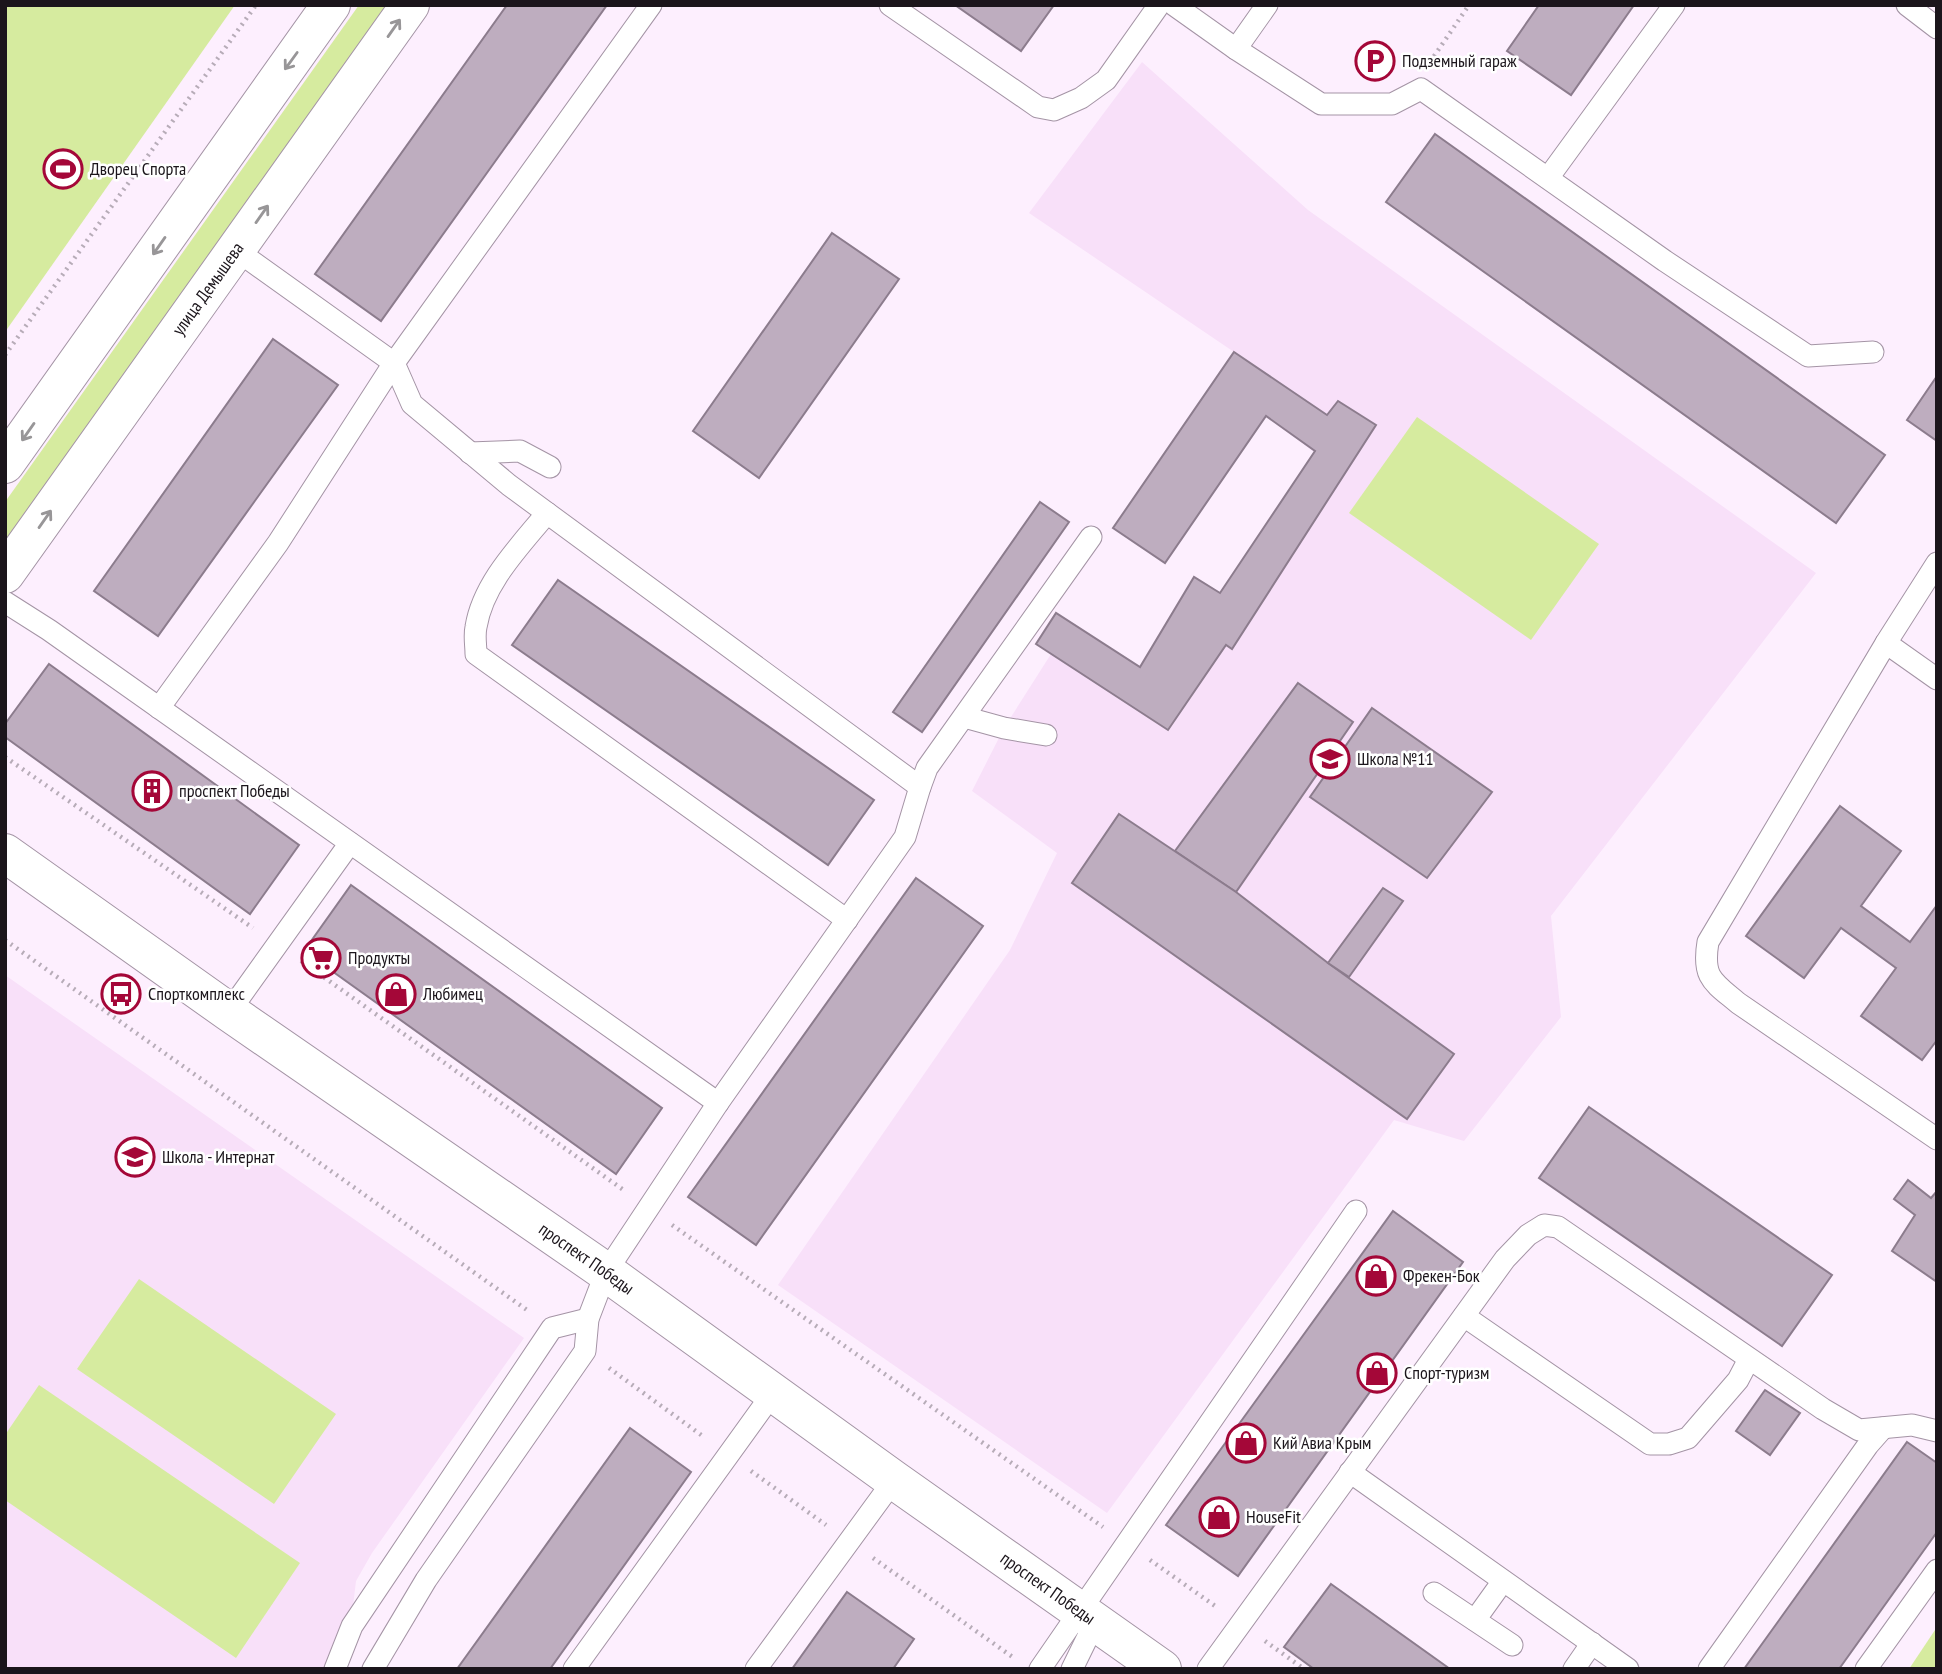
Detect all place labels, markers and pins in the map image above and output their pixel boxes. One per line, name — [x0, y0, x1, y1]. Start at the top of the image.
parking icon: Подземный гараж — [1354, 40, 1396, 82]
place label: Подземный гараж — [1402, 49, 1517, 72]
sports icon: Дворец Спорта — [42, 148, 84, 190]
place label: Дворец Спорта — [90, 157, 186, 180]
school or university icon: Школа №11 — [1309, 738, 1351, 780]
place label: Школа №11 — [1357, 747, 1434, 770]
building icon: проспект Победы — [131, 770, 173, 812]
place label: проспект Победы — [179, 779, 290, 802]
supermarket icon: Продукты — [300, 937, 342, 979]
place label: Продукты — [348, 946, 410, 969]
bus stop icon: Спорткомплекс — [100, 973, 142, 1015]
shop icon: Любимец — [375, 973, 417, 1015]
place label: Спорткомплекс — [148, 982, 245, 1005]
place label: Любимец — [422, 982, 483, 1005]
school or university icon: Школа - Интернат — [114, 1136, 156, 1178]
place label: Школа - Интернат — [162, 1145, 275, 1168]
shop icon: Фрекен-Бок — [1355, 1255, 1397, 1297]
place label: Фрекен-Бок — [1403, 1264, 1480, 1287]
shop icon: Спорт-туризм — [1356, 1352, 1398, 1394]
place label: Спорт-туризм — [1404, 1361, 1489, 1384]
shop icon: Кий Авиа Крым — [1225, 1422, 1267, 1464]
place label: Кий Авиа Крым — [1273, 1431, 1371, 1454]
shop icon: HouseFit — [1198, 1496, 1240, 1538]
place label: HouseFit — [1246, 1505, 1301, 1528]

